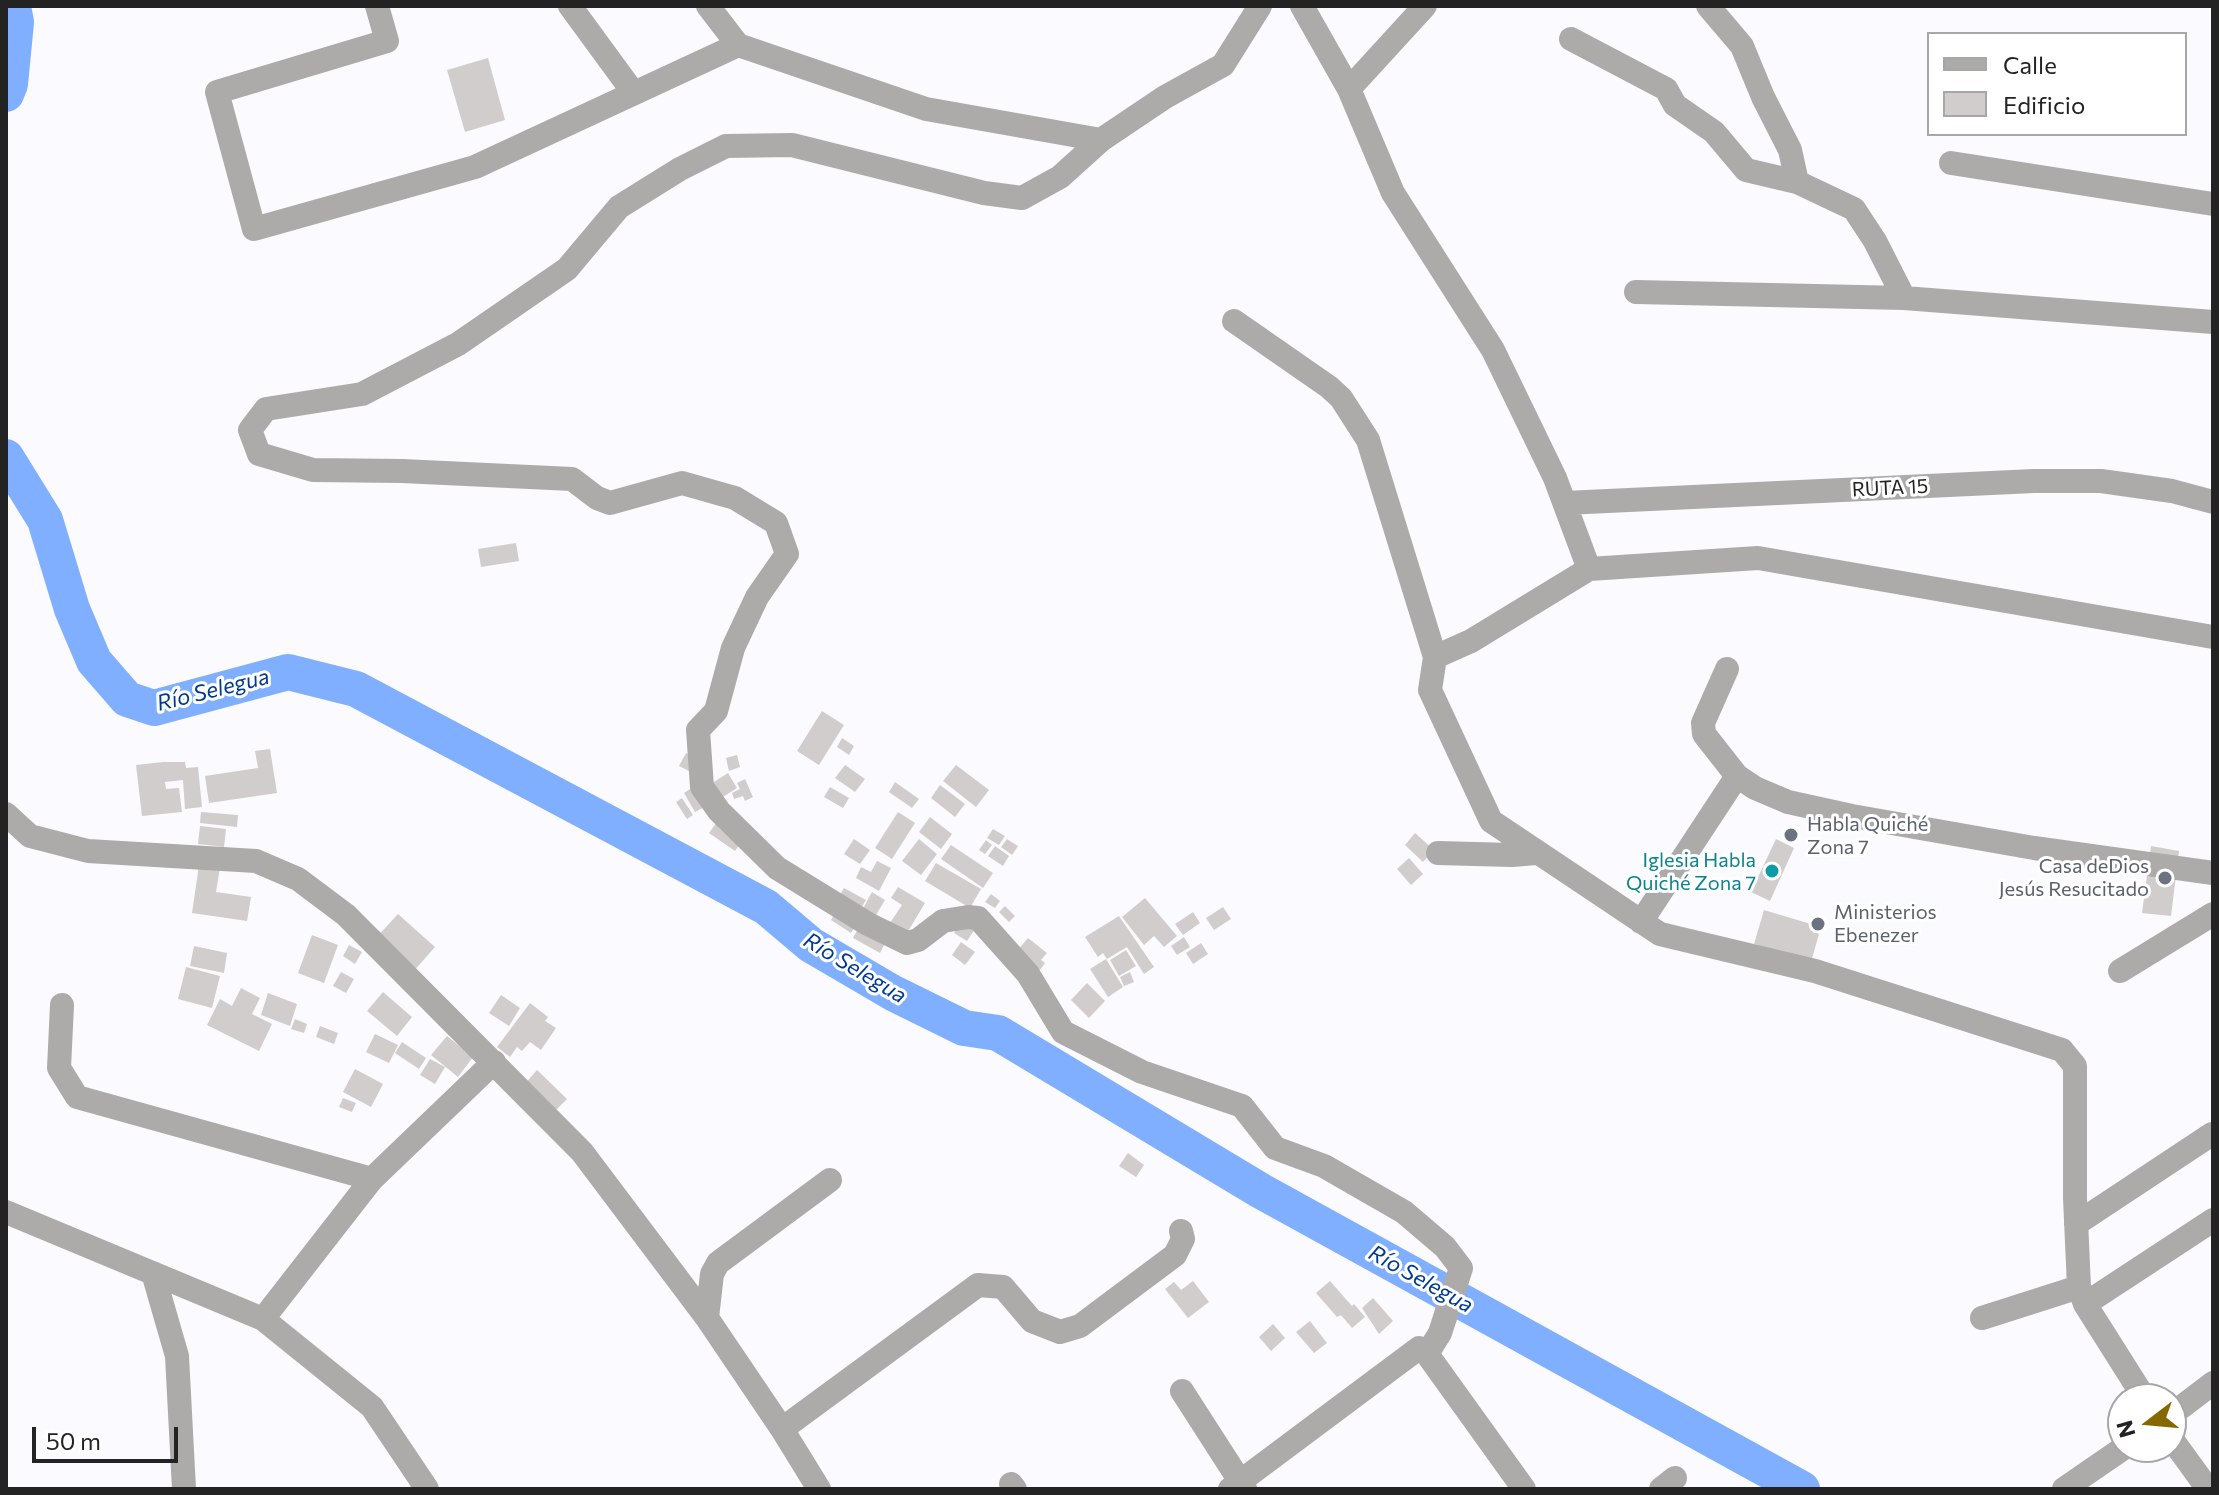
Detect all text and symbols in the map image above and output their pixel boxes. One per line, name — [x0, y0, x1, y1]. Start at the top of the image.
legend — [1927, 32, 2187, 136]
text: Calle — [2003, 50, 2057, 79]
text: Edificio — [2003, 90, 2085, 119]
street label: RUTA 15 — [1851, 474, 1929, 502]
water label: Río Selegua — [154, 663, 272, 717]
place label: Habla Quiché Zona 7 — [1807, 812, 1928, 859]
marker: Habla Quiché Zona 7 — [1782, 826, 1800, 844]
place label: Iglesia Habla Quiché Zona 7 — [1626, 848, 1756, 895]
place label: Casa deDios Jesús Resucitado — [1999, 854, 2149, 901]
marker: Iglesia Habla Quiché Zona 7 — [1763, 862, 1781, 880]
marker: Casa deDios Jesús Resucitado — [2156, 869, 2174, 887]
place label: Ministerios Ebenezer — [1834, 900, 1937, 947]
marker: Ministerios Ebenezer — [1809, 915, 1827, 933]
water label: Río Selegua — [799, 927, 911, 1009]
water label: Río Selegua — [1364, 1240, 1478, 1318]
north arrow — [2107, 1383, 2187, 1463]
scale bar — [36, 1411, 182, 1461]
text: N — [2110, 1418, 2141, 1441]
text: 50 m — [46, 1426, 101, 1455]

